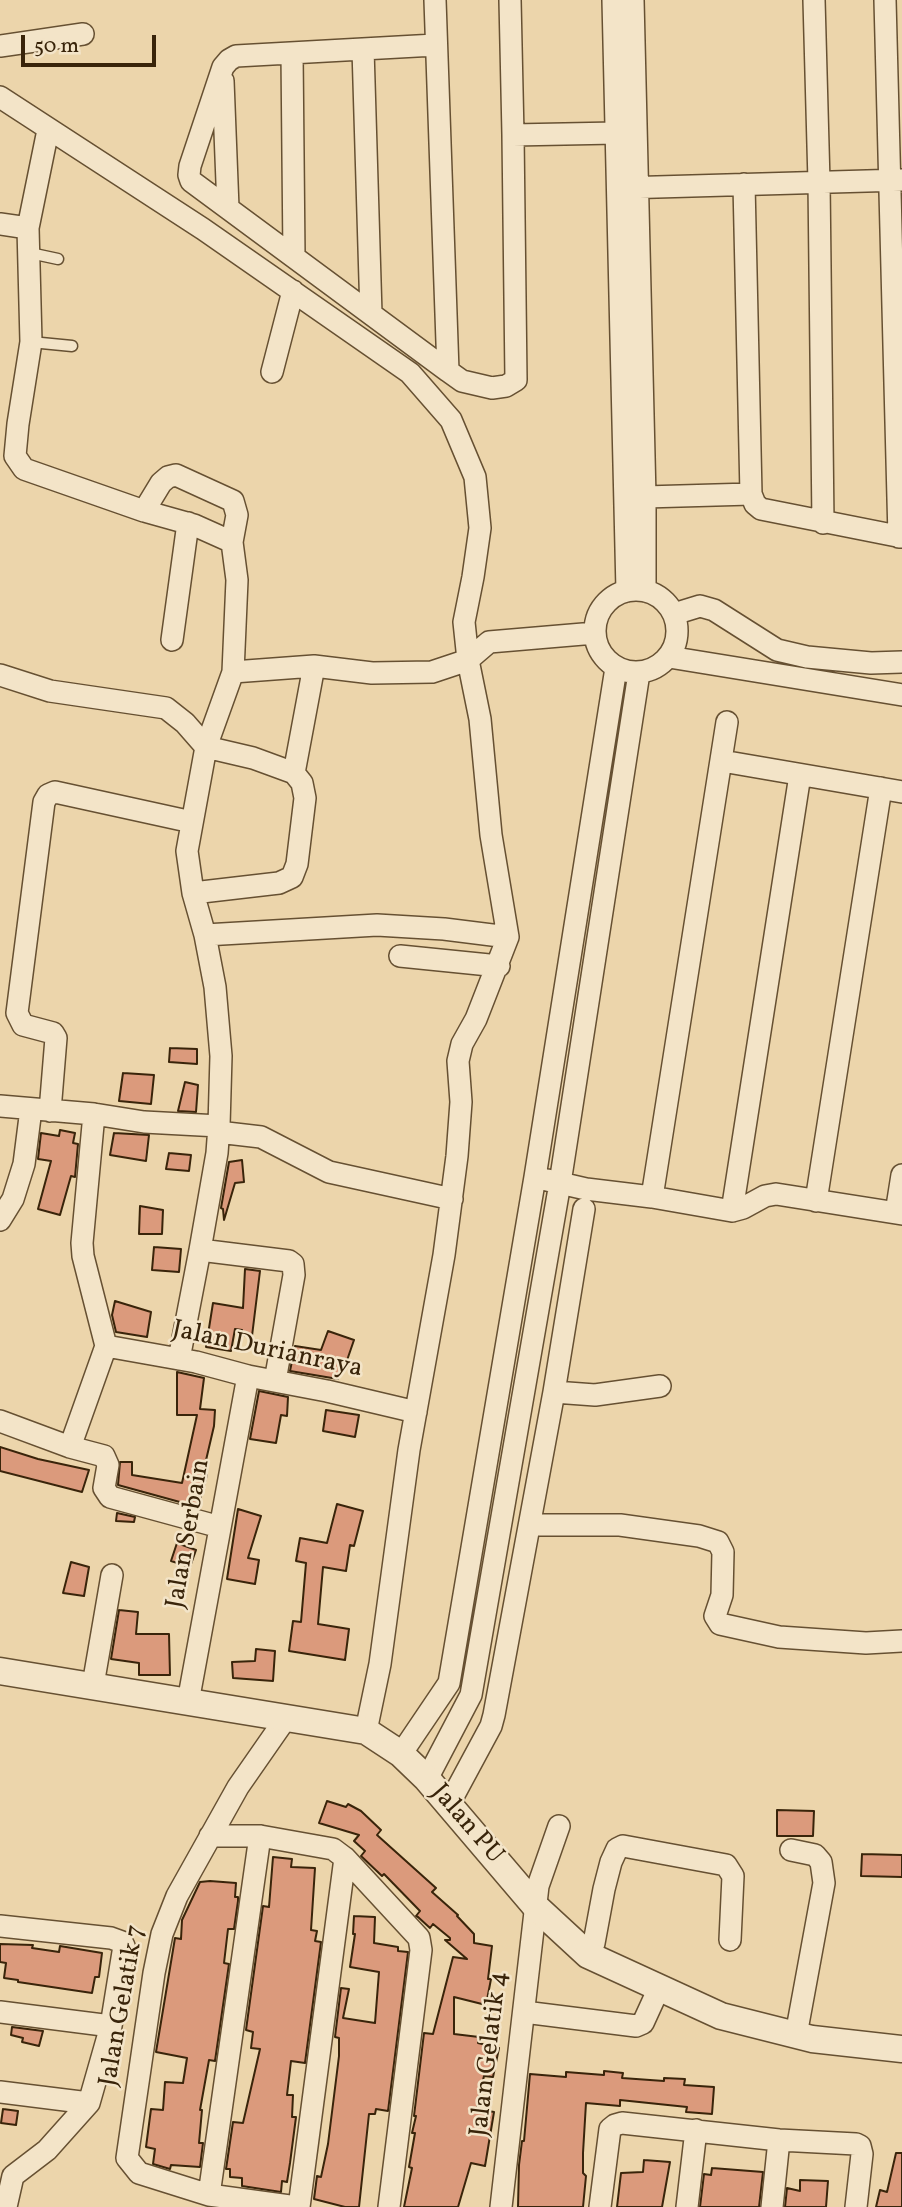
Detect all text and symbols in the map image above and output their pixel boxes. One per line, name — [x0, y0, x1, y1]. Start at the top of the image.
scale bar — [24, 21, 159, 65]
text: 50 m — [34, 32, 79, 61]
street label: Jalan Durianraya — [169, 1316, 365, 1386]
street label: Jalan Serbain — [162, 1457, 218, 1611]
street label: Jalan PU — [423, 1779, 509, 1871]
street label: Jalan Gelatik 7 — [94, 1923, 154, 2089]
street label: Jalan Gelatik 4 — [465, 1969, 517, 2139]

